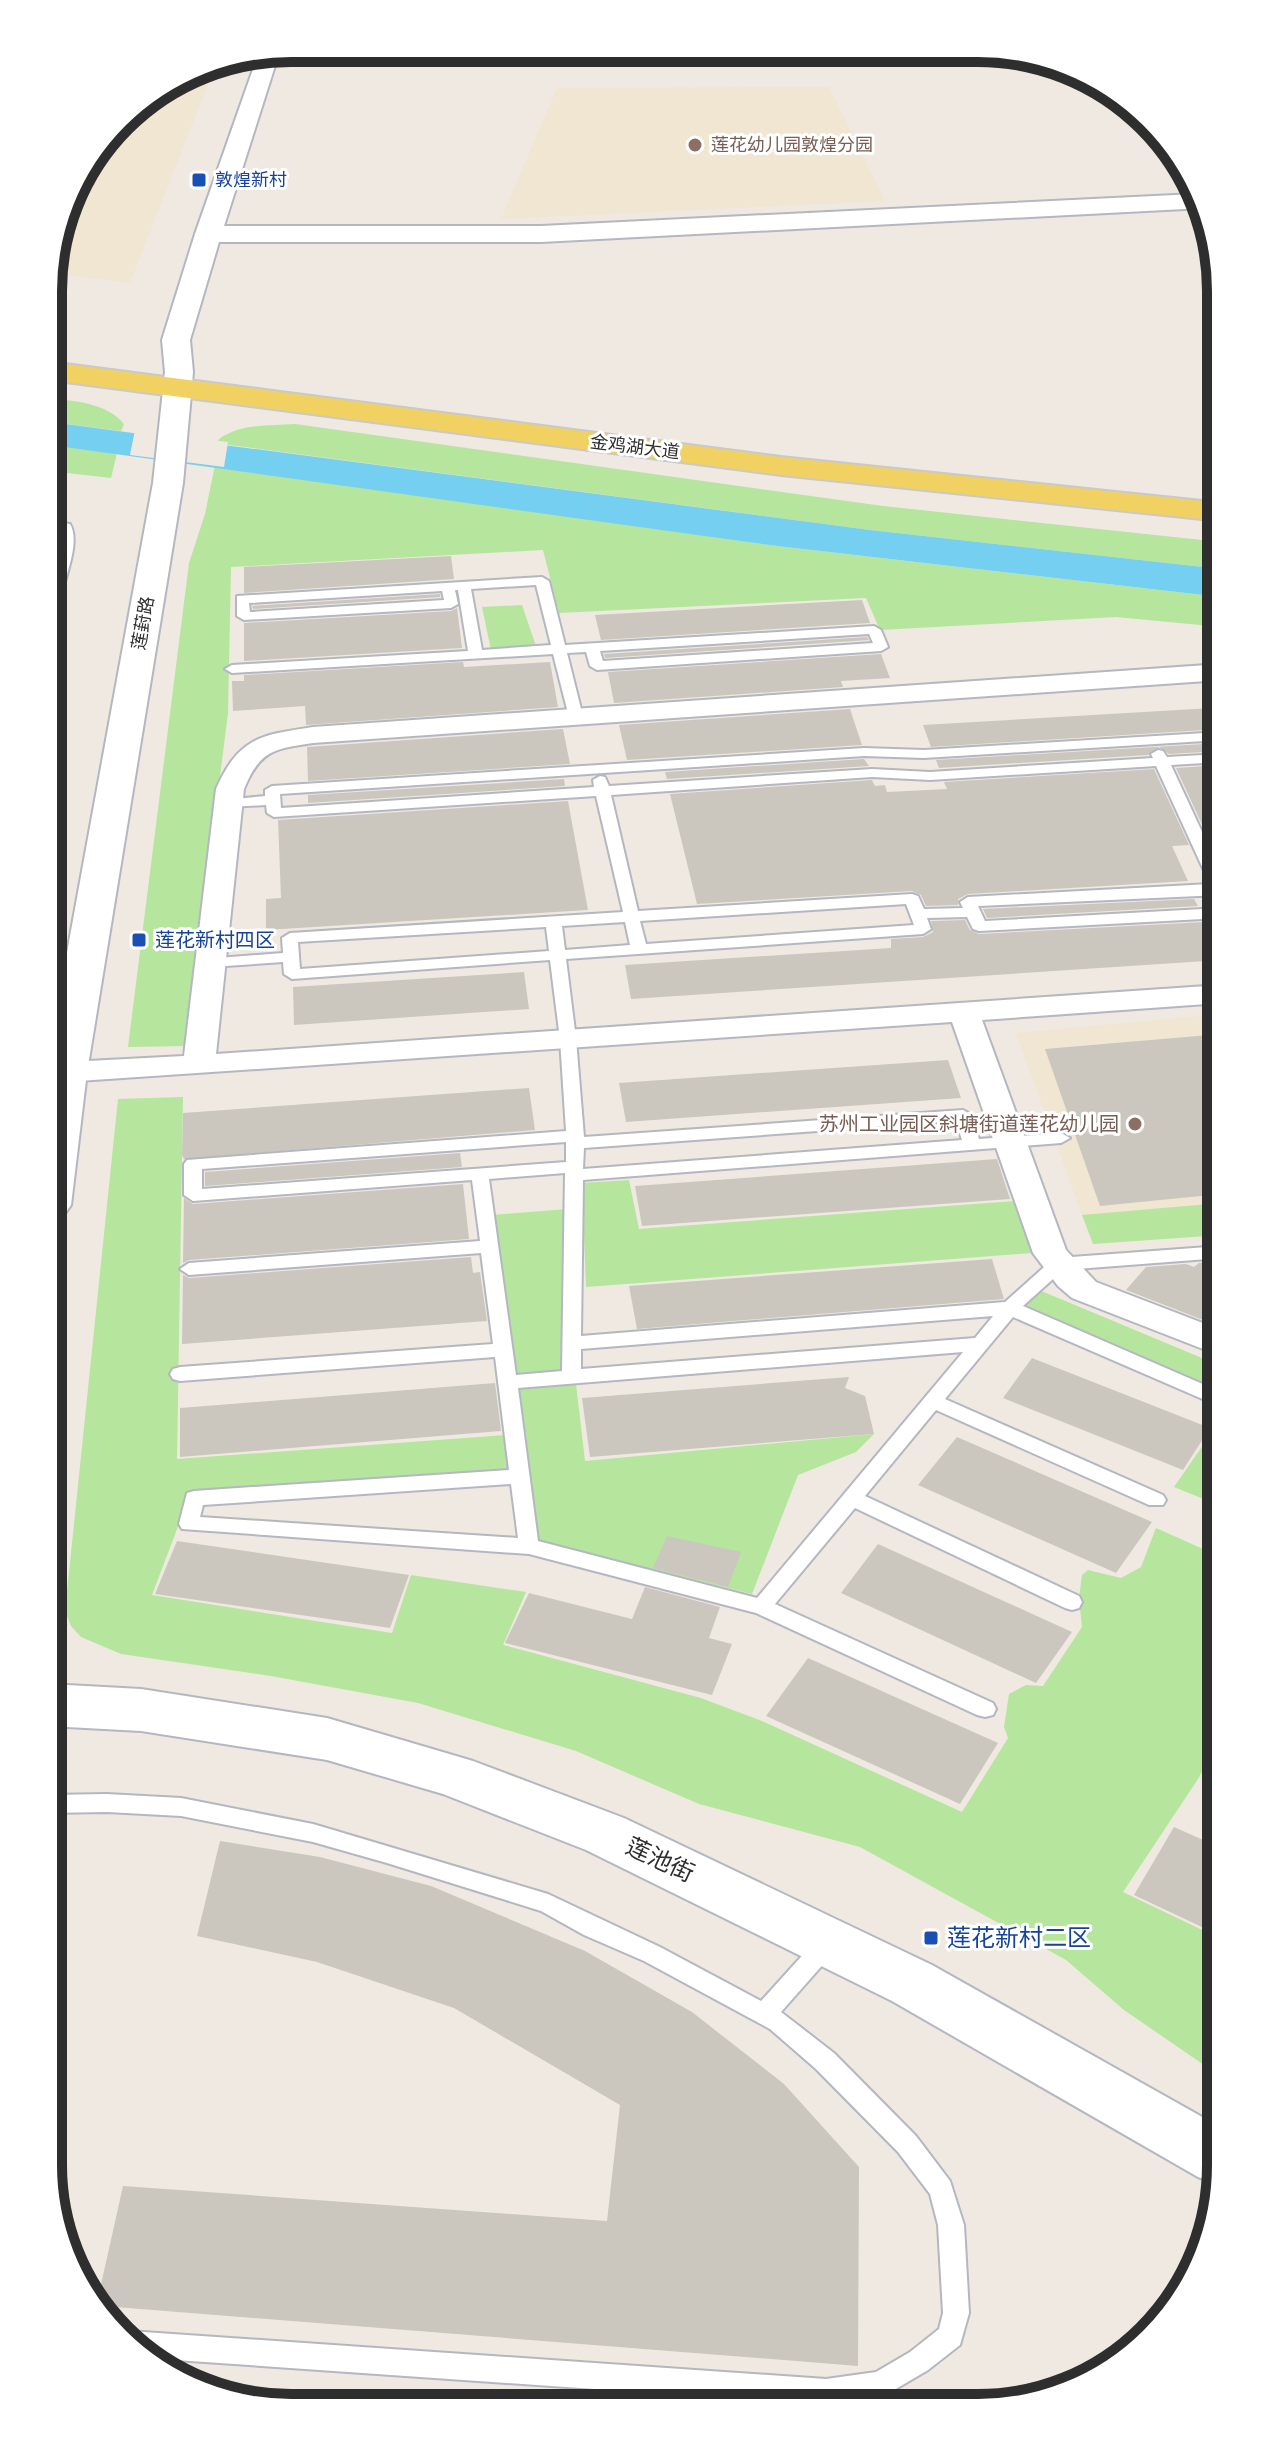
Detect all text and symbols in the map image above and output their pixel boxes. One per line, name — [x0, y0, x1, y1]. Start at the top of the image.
place label: 莲花幼儿园敦煌分园 — [711, 134, 873, 156]
marker: 莲花幼儿园敦煌分园 — [686, 136, 704, 154]
place label: 敦煌新村 — [215, 169, 287, 191]
marker: 敦煌新村 — [190, 171, 208, 189]
street label: 金鸡湖大道 — [589, 431, 681, 463]
street label: 莲葑路 — [127, 595, 159, 651]
place label: 莲花新村四区 — [155, 928, 275, 952]
marker: 莲花新村四区 — [130, 931, 148, 949]
place label: 苏州工业园区斜塘街道莲花幼儿园 — [819, 1112, 1119, 1136]
marker: 苏州工业园区斜塘街道莲花幼儿园 — [1126, 1115, 1144, 1133]
street label: 莲池街 — [621, 1832, 699, 1888]
place label: 莲花新村二区 — [947, 1924, 1091, 1952]
marker: 莲花新村二区 — [922, 1929, 940, 1947]

